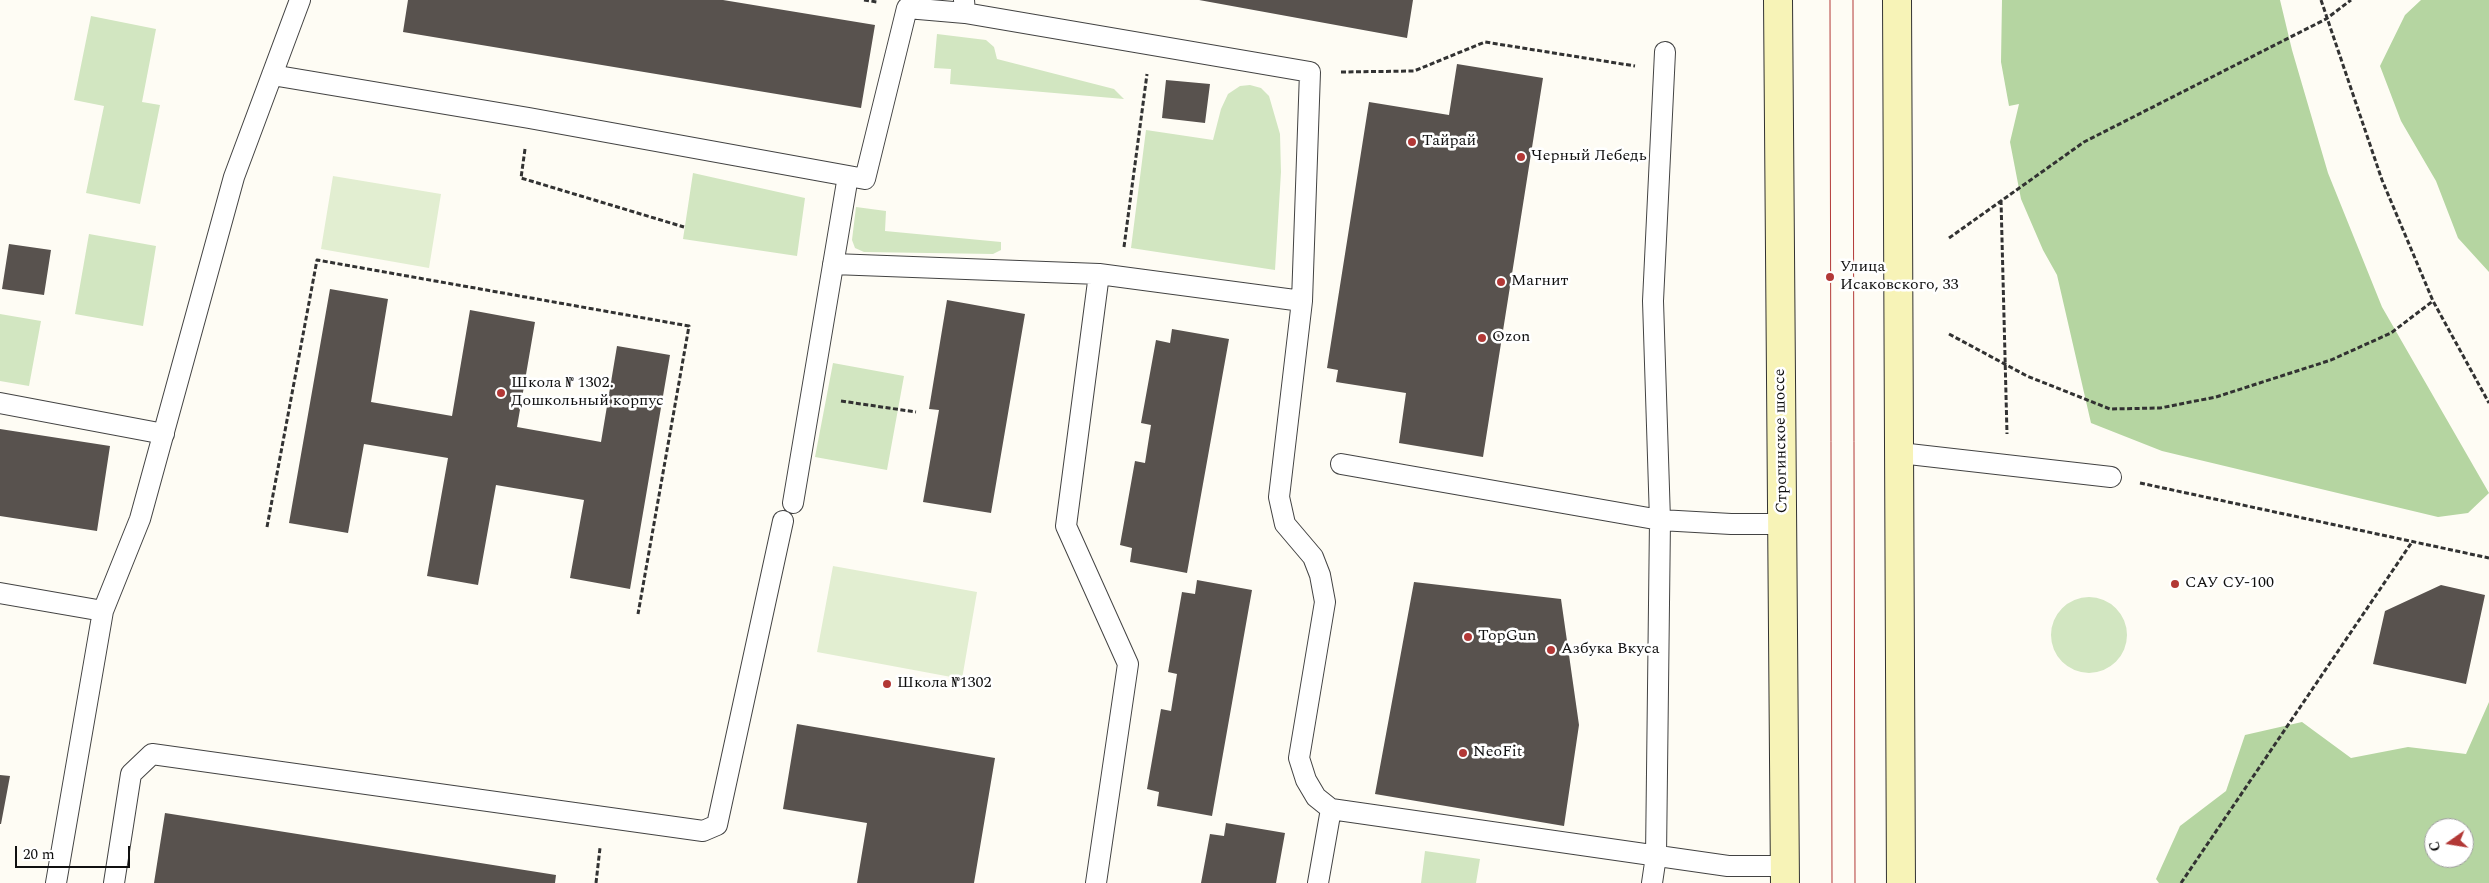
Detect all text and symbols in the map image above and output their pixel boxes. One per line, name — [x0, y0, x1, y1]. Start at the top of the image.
place label: Тайрай — [1422, 132, 1476, 152]
marker: Тайрай — [1406, 136, 1418, 148]
place label: Черный Лебедь — [1531, 147, 1647, 167]
marker: Черный Лебедь — [1515, 151, 1527, 163]
place label: Улица Исаковского, 33 — [1840, 258, 1958, 296]
marker: Улица Исаковского, 33 — [1824, 271, 1836, 283]
place label: Магнит — [1511, 272, 1568, 292]
marker: Магнит — [1495, 276, 1507, 288]
place label: Ozon — [1492, 328, 1530, 348]
marker: Ozon — [1476, 332, 1488, 344]
street label: Строгинское шоссе — [1771, 368, 1793, 514]
place label: Школа № 1302. Дошкольный корпус — [511, 374, 664, 412]
marker: Школа № 1302. Дошкольный корпус — [495, 387, 507, 399]
place label: САУ СУ-100 — [2185, 574, 2274, 594]
marker: САУ СУ-100 — [2169, 578, 2181, 590]
place label: TopGun — [1478, 627, 1536, 647]
marker: TopGun — [1462, 631, 1474, 643]
place label: Азбука Вкуса — [1561, 640, 1660, 660]
marker: Азбука Вкуса — [1545, 644, 1557, 656]
place label: Школа №1302 — [897, 674, 992, 694]
marker: Школа №1302 — [881, 678, 893, 690]
place label: NeoFit — [1473, 743, 1523, 763]
marker: NeoFit — [1457, 747, 1469, 759]
north arrow — [2424, 818, 2474, 868]
scale bar — [18, 836, 132, 868]
text: С — [2424, 839, 2446, 853]
text: 20 m — [23, 843, 55, 866]

